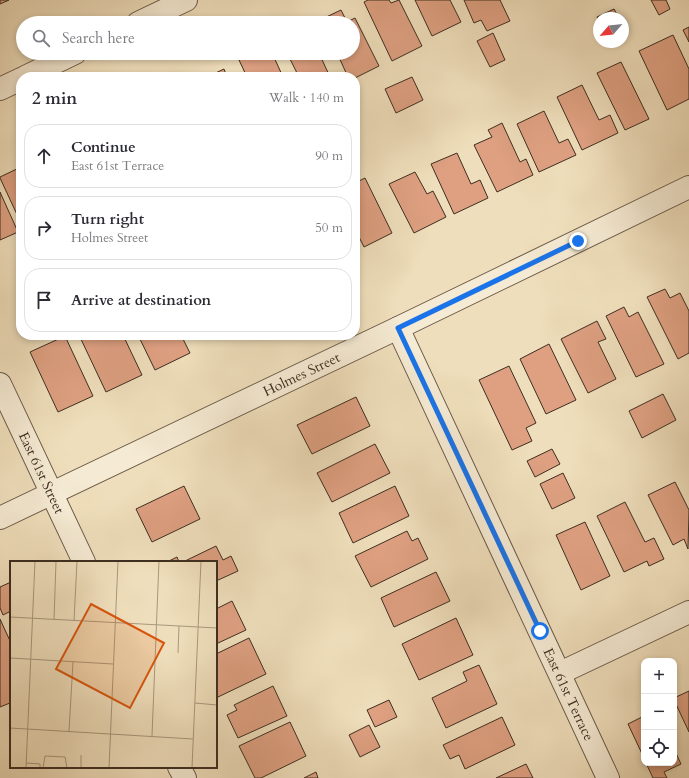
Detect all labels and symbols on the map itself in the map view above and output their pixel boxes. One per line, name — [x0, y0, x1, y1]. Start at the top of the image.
north arrow — [593, 12, 629, 48]
route end — [569, 232, 587, 250]
street label: Holmes Street — [260, 347, 344, 401]
street label: East 61st Street — [14, 429, 70, 517]
inset map — [10, 561, 217, 768]
route start — [531, 622, 549, 640]
street label: East 61st Terrace — [539, 645, 599, 744]

